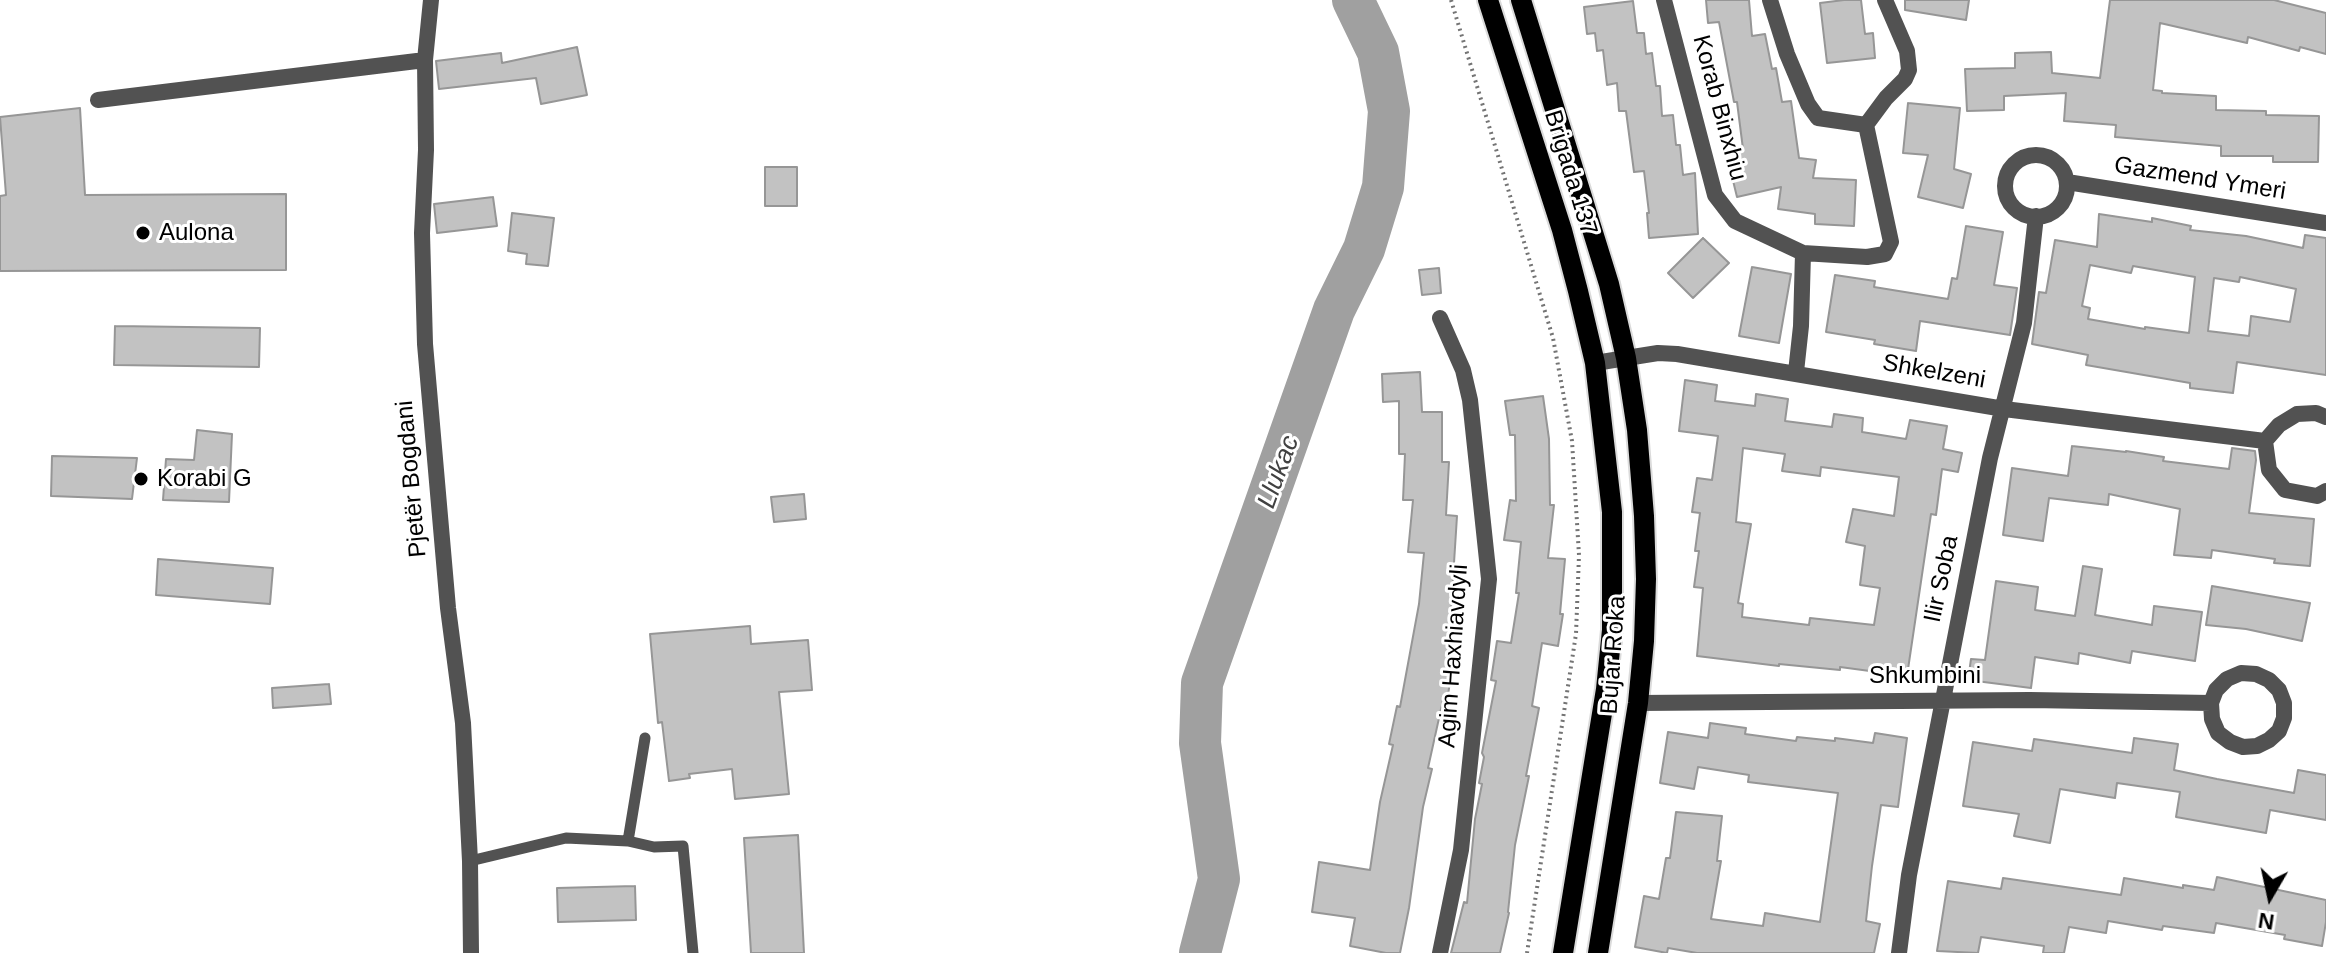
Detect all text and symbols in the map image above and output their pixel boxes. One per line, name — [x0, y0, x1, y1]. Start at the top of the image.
street label: Korab Binxhiu — [1686, 32, 1752, 184]
street label: Brigada 137 — [1537, 107, 1603, 239]
street label: Gazmend Ymeri — [2112, 151, 2288, 207]
place label: Aulona — [159, 219, 234, 247]
marker: Aulona — [134, 224, 152, 242]
street label: Shkelzeni — [1880, 349, 1988, 395]
street label: Pjetër Bogdani — [391, 399, 433, 559]
water label: Llukac — [1251, 431, 1307, 513]
place label: Korabi G — [157, 465, 252, 493]
marker: Korabi G — [132, 470, 150, 488]
street label: Ilir Soba — [1919, 533, 1965, 625]
street label: Agim Haxhiavdyli — [1433, 563, 1475, 749]
street label: Bujar Roka — [1595, 595, 1633, 715]
street label: Shkumbini — [1869, 662, 1981, 690]
north arrow — [2230, 857, 2310, 937]
text: N — [2256, 908, 2276, 935]

